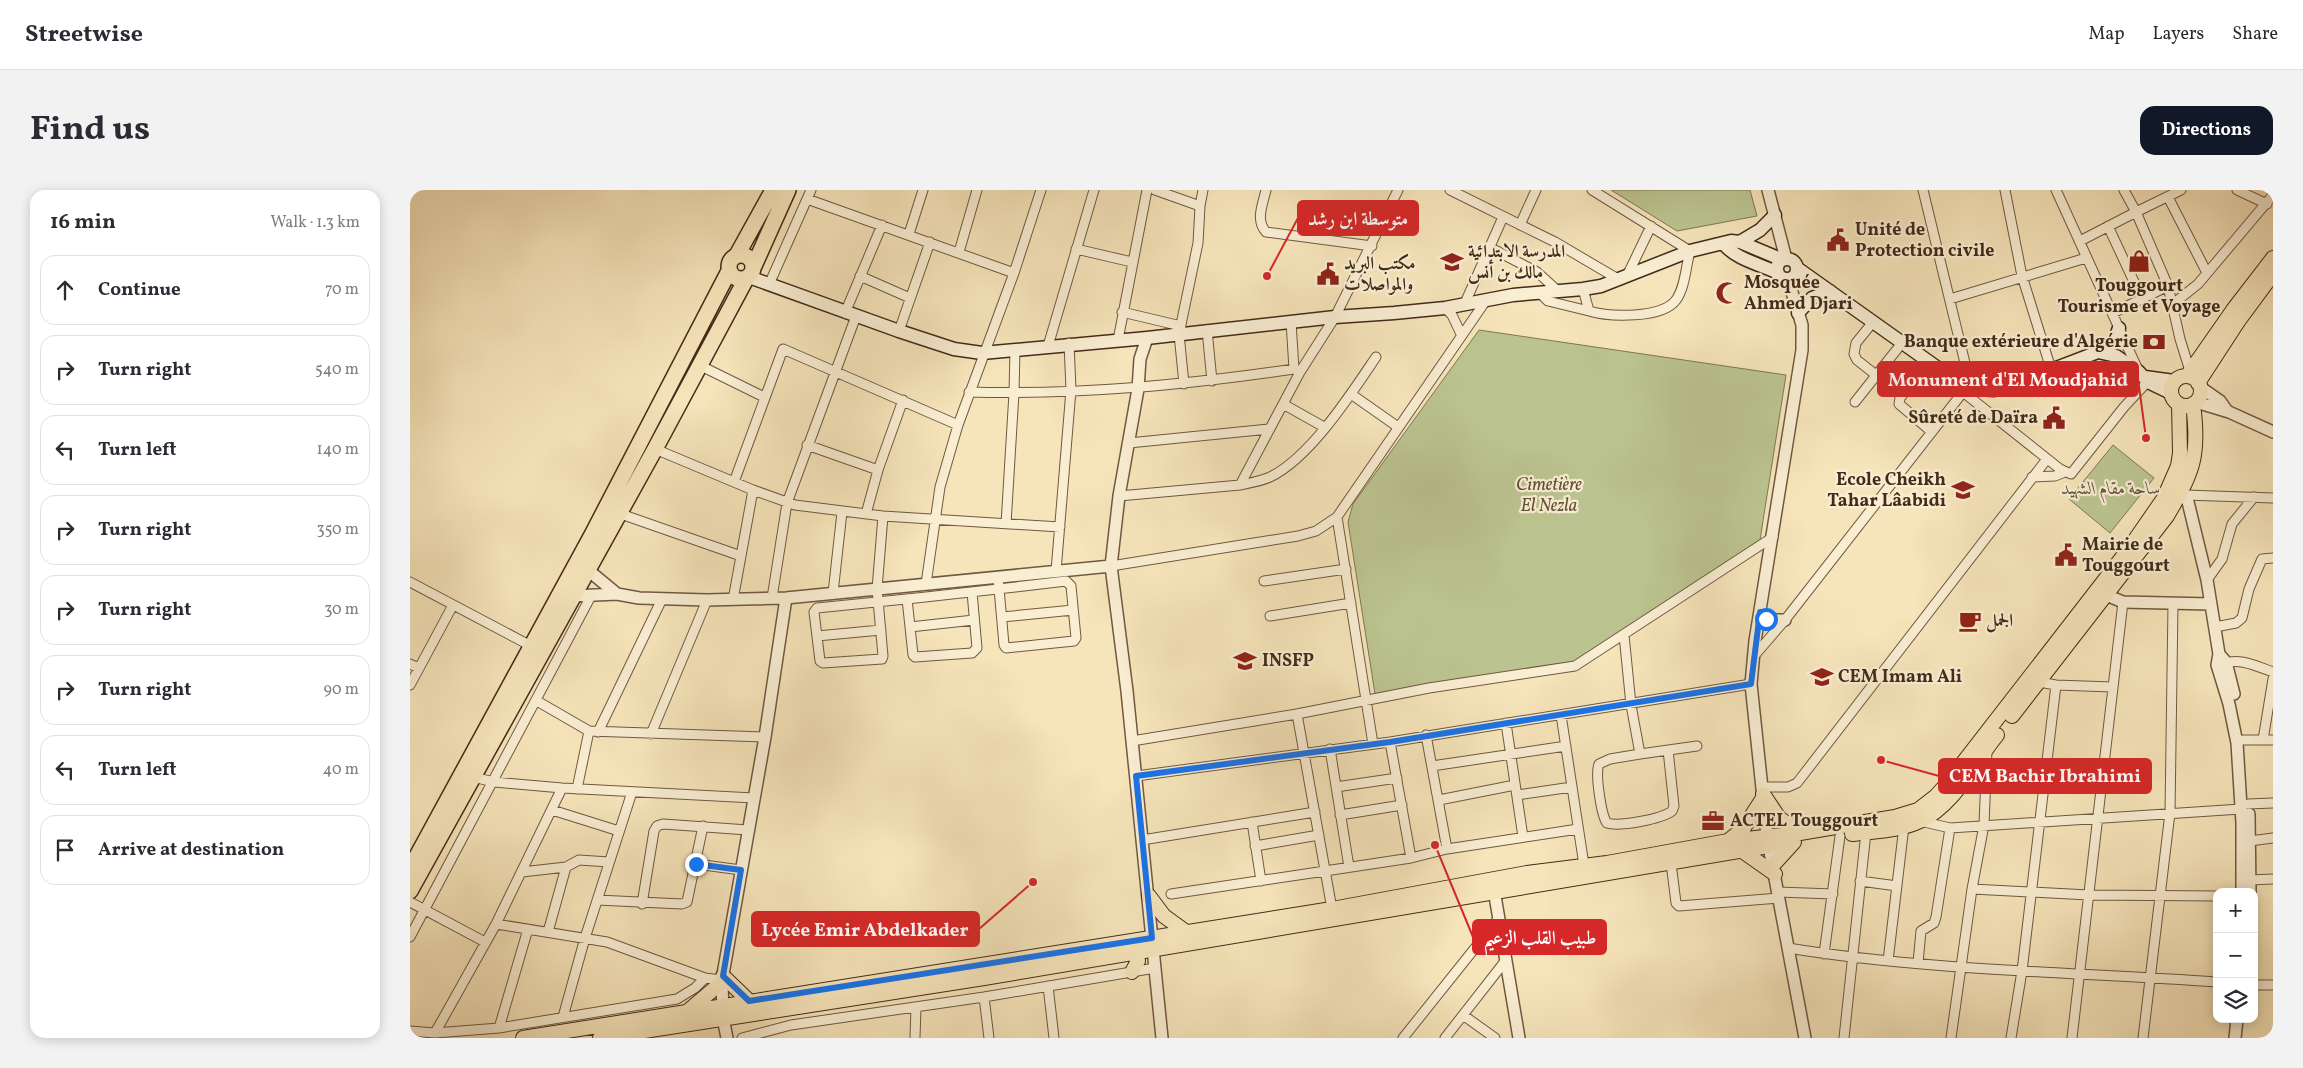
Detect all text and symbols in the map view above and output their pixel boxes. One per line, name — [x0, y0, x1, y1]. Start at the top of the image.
text: Streetwise — [25, 18, 143, 52]
text: Map — [2088, 22, 2124, 47]
text: Layers — [2152, 22, 2204, 47]
text: Share — [2232, 22, 2278, 47]
text: Find us — [30, 106, 150, 154]
button: Directions — [2140, 106, 2273, 155]
callout: متوسطة ابن رشد — [1298, 201, 1418, 235]
text: متوسطة ابن رشد — [1308, 207, 1408, 233]
text: 16 min — [50, 208, 116, 237]
text: Walk · 1.3 km — [270, 212, 360, 234]
place label: Unité de Protection civile — [1855, 218, 1995, 264]
public building icon: Unité de Protection civile — [1825, 227, 1851, 253]
place label: المدرسة الابتدائية مالك بن أنس — [1468, 240, 1565, 286]
shop icon: Touggourt Tourisme et Voyage — [2126, 248, 2152, 274]
school or university icon: المدرسة الابتدائية مالك بن أنس — [1439, 249, 1465, 275]
place label: مكتب البريد والمواصلات — [1344, 252, 1416, 298]
public building icon: مكتب البريد والمواصلات — [1315, 261, 1341, 287]
place label: Mosquée Ahmed Djari — [1744, 271, 1853, 317]
place label: Touggourt Tourisme et Voyage — [2057, 274, 2221, 320]
icon: ahead — [51, 276, 79, 304]
text: Continue — [98, 277, 181, 303]
text: 70 m — [325, 279, 359, 301]
mosque icon: Mosquée Ahmed Djari — [1714, 280, 1740, 306]
bank icon: Banque extérieure d'Algérie — [2141, 329, 2167, 355]
place label: Banque extérieure d'Algérie — [1904, 330, 2138, 355]
icon: right — [51, 356, 79, 384]
text: Turn right — [98, 357, 191, 383]
text: 540 m — [315, 359, 359, 381]
callout: Monument d'El Moudjahid — [1878, 362, 2138, 396]
text: Monument d'El Moudjahid — [1888, 368, 2128, 394]
public building icon: Sûreté de Daïra — [2041, 405, 2067, 431]
place label: Sûreté de Daïra — [1908, 406, 2038, 431]
icon: left — [51, 436, 79, 464]
text: Turn left — [98, 437, 177, 463]
text: 140 m — [317, 439, 359, 461]
place label: Ecole Cheikh Tahar Lâabidi — [1827, 468, 1946, 514]
park label: Cimetière El Nezla — [1516, 473, 1582, 519]
school or university icon: Ecole Cheikh Tahar Lâabidi — [1950, 477, 1976, 503]
park label: ساحة مقام الشهيد — [2061, 477, 2161, 504]
icon: right — [51, 516, 79, 544]
text: Turn right — [98, 517, 191, 543]
text: 350 m — [316, 519, 359, 541]
place label: Mairie de Touggourt — [2082, 533, 2170, 579]
public building icon: Mairie de Touggourt — [2053, 542, 2079, 568]
icon: right — [51, 596, 79, 624]
text: Turn right — [98, 597, 191, 623]
text: 30 m — [324, 599, 359, 621]
route start — [1755, 608, 1778, 631]
cafe icon: الجمل — [1957, 608, 1983, 634]
place label: الجمل — [1986, 609, 2013, 634]
school or university icon: INSFP — [1232, 648, 1258, 674]
place label: INSFP — [1262, 649, 1314, 674]
school or university icon: CEM Imam Ali — [1809, 664, 1835, 690]
place label: CEM Imam Ali — [1838, 665, 1962, 690]
icon: right — [51, 676, 79, 704]
text: Turn right — [98, 677, 191, 703]
text: 90 m — [323, 679, 359, 701]
icon: left — [51, 756, 79, 784]
text: Turn left — [98, 757, 177, 783]
text: 40 m — [323, 759, 359, 781]
callout: CEM Bachir Ibrahimi — [1939, 759, 2151, 793]
text: CEM Bachir Ibrahimi — [1949, 764, 2141, 790]
office icon: ACTEL Touggourt — [1700, 808, 1726, 834]
place label: ACTEL Touggourt — [1730, 809, 1879, 834]
icon: arrive — [51, 836, 79, 864]
text: Arrive at destination — [98, 837, 284, 863]
route end — [685, 853, 708, 876]
map controls — [2213, 888, 2258, 1023]
button: + — [2213, 888, 2258, 933]
callout: Lycée Emir Abdelkader — [752, 912, 979, 946]
text: Lycée Emir Abdelkader — [761, 918, 969, 944]
callout: طبيب القلب الزعيم — [1473, 920, 1606, 954]
text: طبيب القلب الزعيم — [1483, 926, 1597, 956]
button: − — [2213, 933, 2258, 978]
button: layers — [2213, 978, 2258, 1023]

